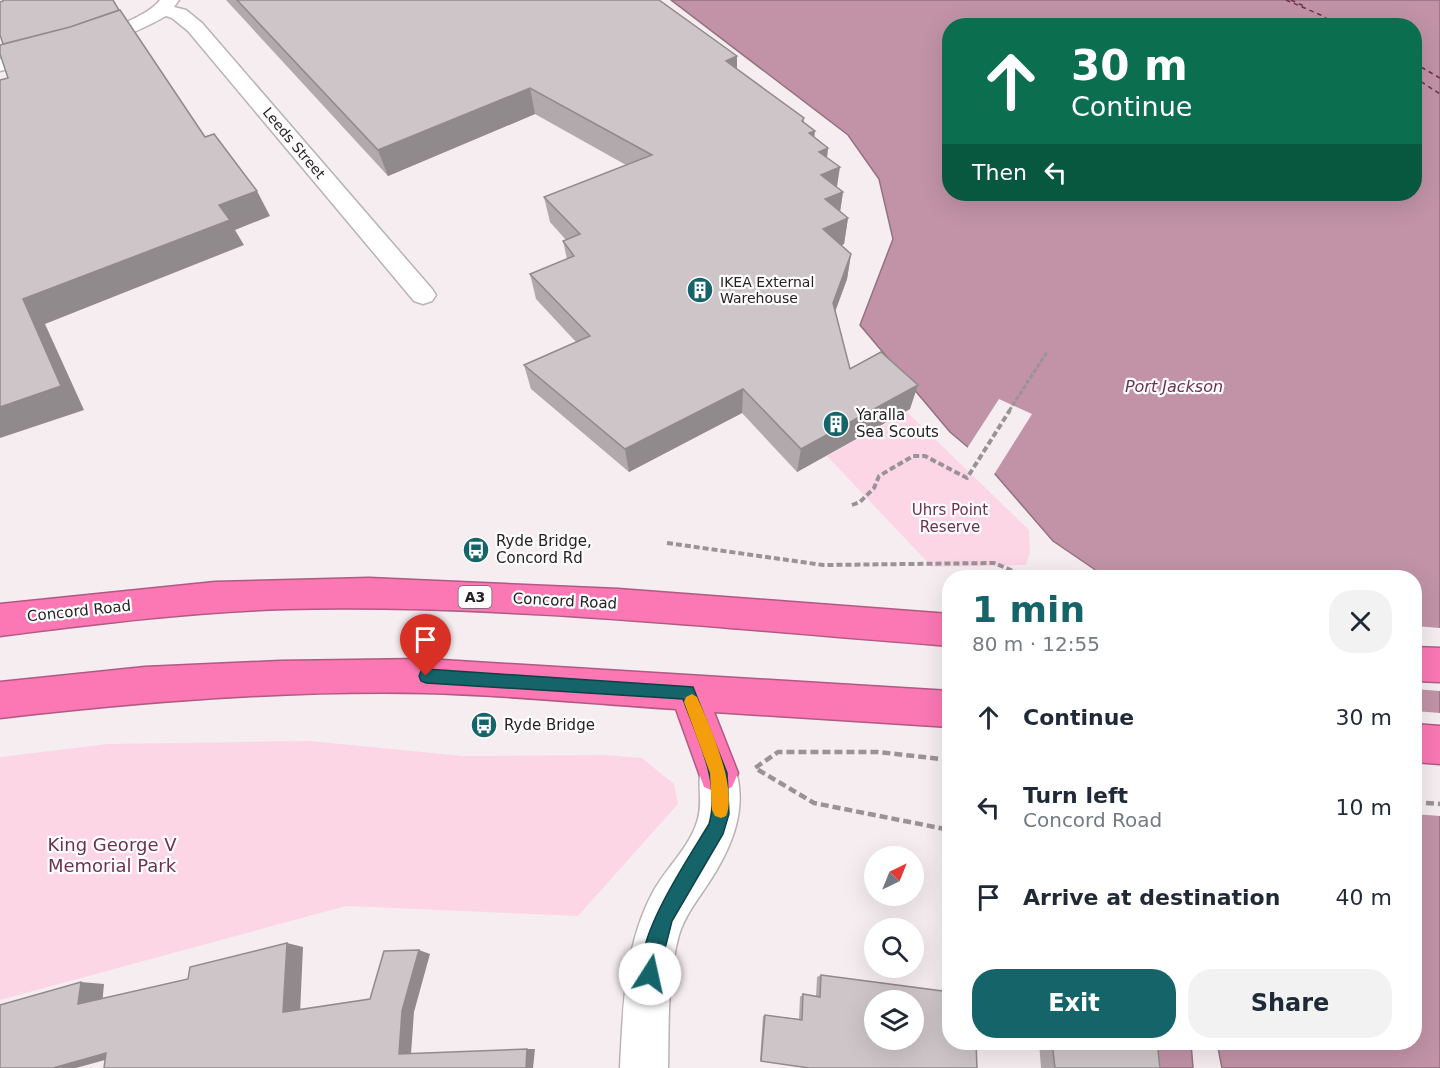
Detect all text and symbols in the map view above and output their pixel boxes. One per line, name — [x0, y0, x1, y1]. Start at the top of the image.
text: 30 m — [1071, 41, 1188, 90]
icon: ahead — [972, 42, 1050, 120]
text: Continue — [1071, 91, 1192, 122]
street label: Leeds Street — [260, 104, 329, 182]
icon: left — [1039, 156, 1072, 189]
text: Then — [972, 160, 1027, 185]
place label: IKEA External Warehouse — [720, 274, 814, 306]
building icon: IKEA External Warehouse — [685, 275, 715, 305]
water label: Port Jackson — [1125, 377, 1223, 396]
place label: Yaralla Sea Scouts — [855, 406, 939, 441]
building icon: Yaralla Sea Scouts — [821, 409, 851, 439]
park label: Uhrs Point Reserve — [912, 501, 988, 536]
place label: Ryde Bridge, Concord Rd — [496, 532, 592, 567]
bus stop icon: Ryde Bridge, Concord Rd — [461, 535, 491, 565]
road number: A3 — [458, 586, 492, 608]
street label: Concord Road — [512, 589, 618, 613]
text: 1 min — [972, 589, 1085, 630]
button: close — [1329, 590, 1392, 653]
street label: Concord Road — [26, 597, 132, 625]
pin — [400, 614, 451, 676]
icon: arrive — [409, 623, 442, 656]
text: 80 m · 12:55 — [972, 632, 1100, 656]
icon: ahead — [972, 701, 1005, 734]
text: Continue — [1023, 705, 1134, 730]
text: 30 m — [1336, 705, 1392, 730]
bus stop icon: Ryde Bridge — [469, 710, 499, 740]
place label: Ryde Bridge — [504, 716, 595, 734]
text: Turn left — [1023, 783, 1128, 808]
icon: left — [972, 791, 1005, 824]
text: 10 m — [1336, 795, 1392, 820]
text: Concord Road — [1023, 808, 1162, 832]
park label: King George V Memorial Park — [47, 834, 177, 876]
north arrow — [864, 846, 924, 906]
map controls — [864, 846, 924, 1050]
icon: arrive — [972, 881, 1005, 914]
text: Arrive at destination — [1023, 885, 1280, 910]
text: 40 m — [1336, 885, 1392, 910]
button: search — [864, 918, 924, 978]
position arrow — [618, 942, 682, 1006]
button: Exit — [972, 969, 1176, 1038]
button: Share — [1188, 969, 1392, 1038]
button: layers — [864, 990, 924, 1050]

